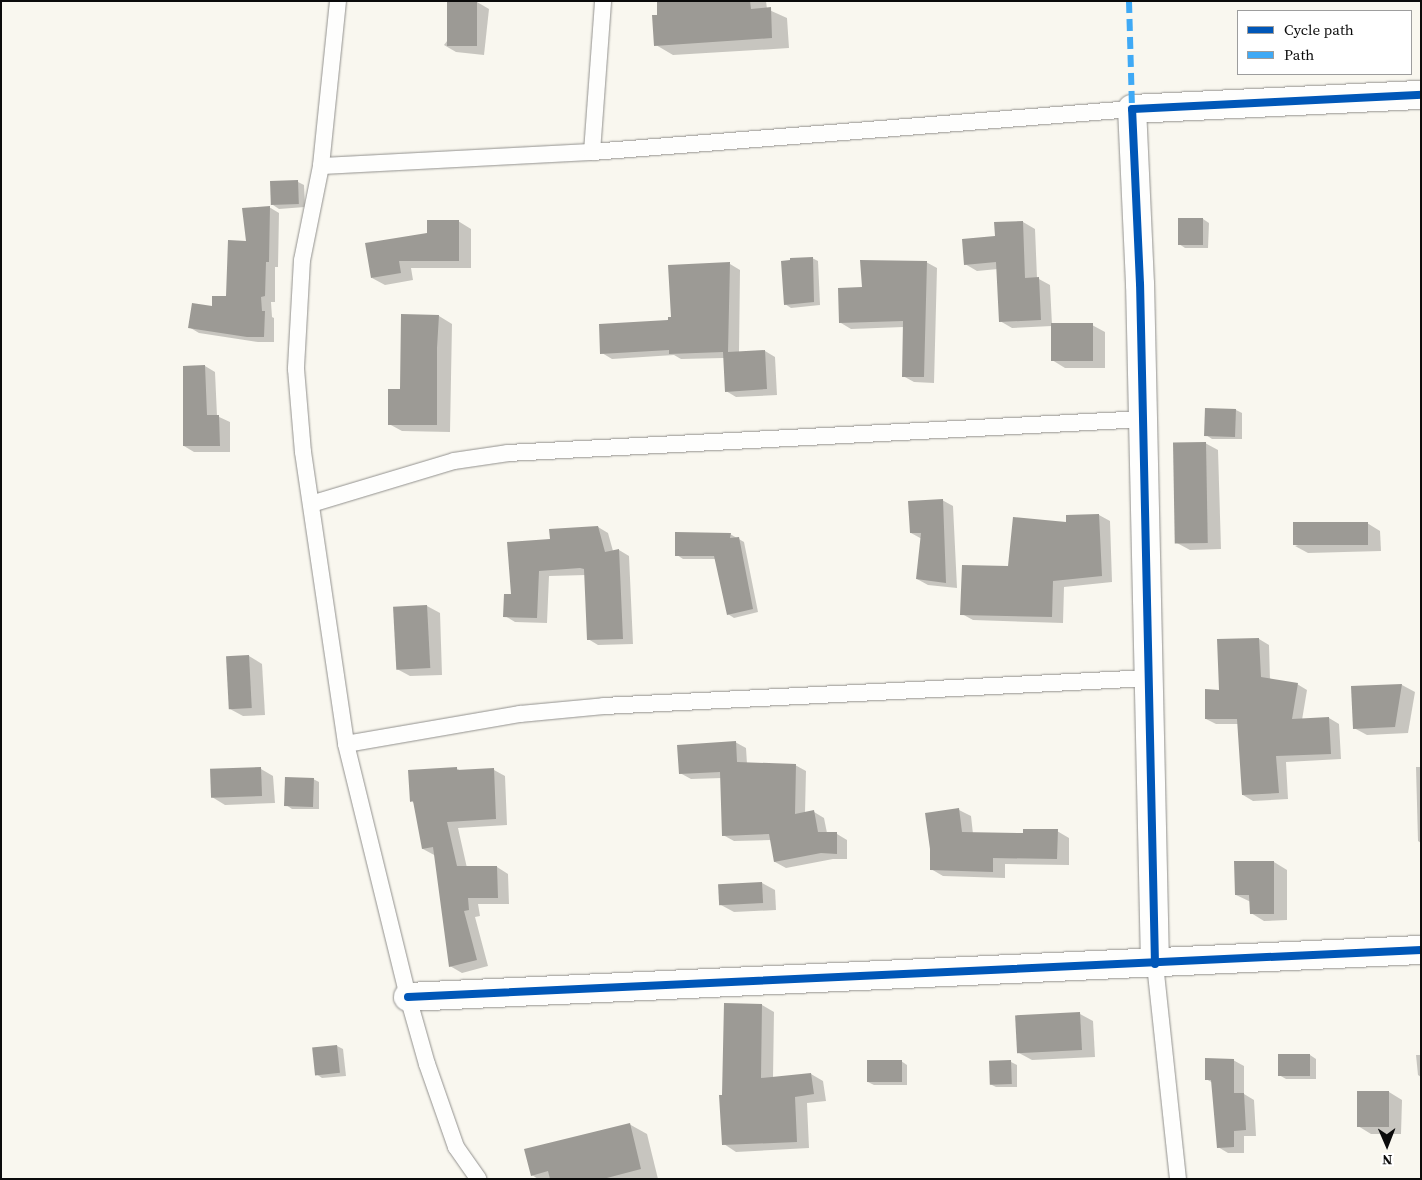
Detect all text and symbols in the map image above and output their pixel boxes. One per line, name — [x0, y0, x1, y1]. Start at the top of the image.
legend — [1237, 10, 1412, 75]
text: Cycle path — [1284, 19, 1354, 40]
text: Path — [1284, 44, 1314, 65]
north arrow — [1362, 1120, 1412, 1170]
text: N — [1382, 1150, 1393, 1170]

